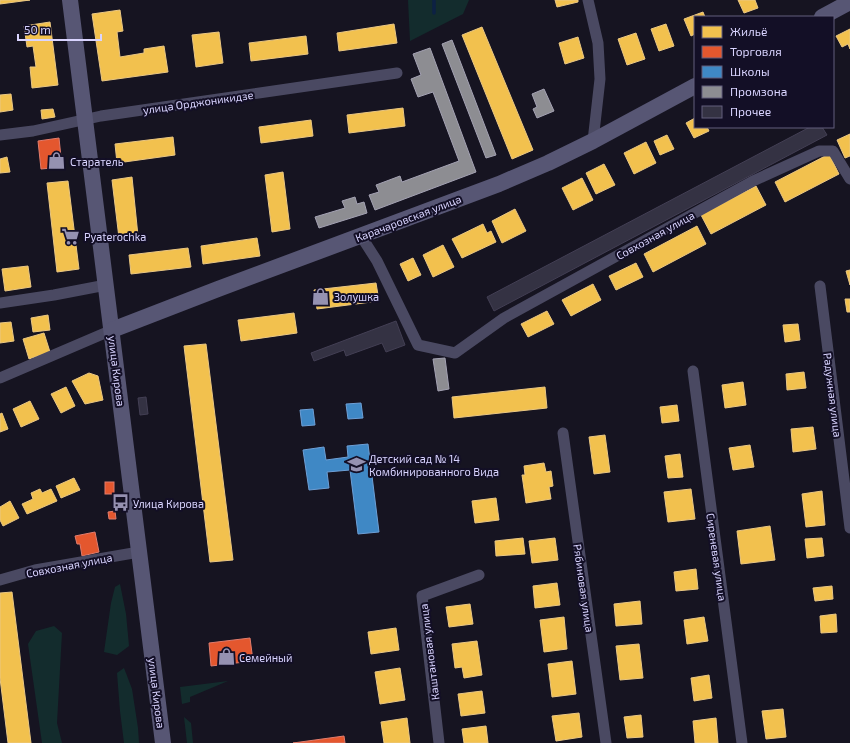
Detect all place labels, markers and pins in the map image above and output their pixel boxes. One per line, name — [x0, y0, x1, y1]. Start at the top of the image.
shop icon: Старатель — [47, 151, 67, 171]
place label: Старатель — [70, 155, 124, 168]
supermarket icon: Pyaterochka — [61, 226, 81, 246]
place label: Pyaterochka — [84, 230, 146, 243]
shop icon: Золушка — [311, 286, 331, 306]
place label: Золушка — [334, 290, 379, 304]
place label: Детский сад № 14 Комбинированного Вида — [369, 452, 499, 478]
school or university icon: Детский сад № 14 Комбинированного Вида — [346, 454, 366, 474]
bus stop icon: Улица Кирова — [110, 493, 130, 513]
place label: Улица Кирова — [133, 497, 204, 510]
shop icon: Семейный — [216, 647, 236, 667]
place label: Семейный — [239, 651, 293, 664]

